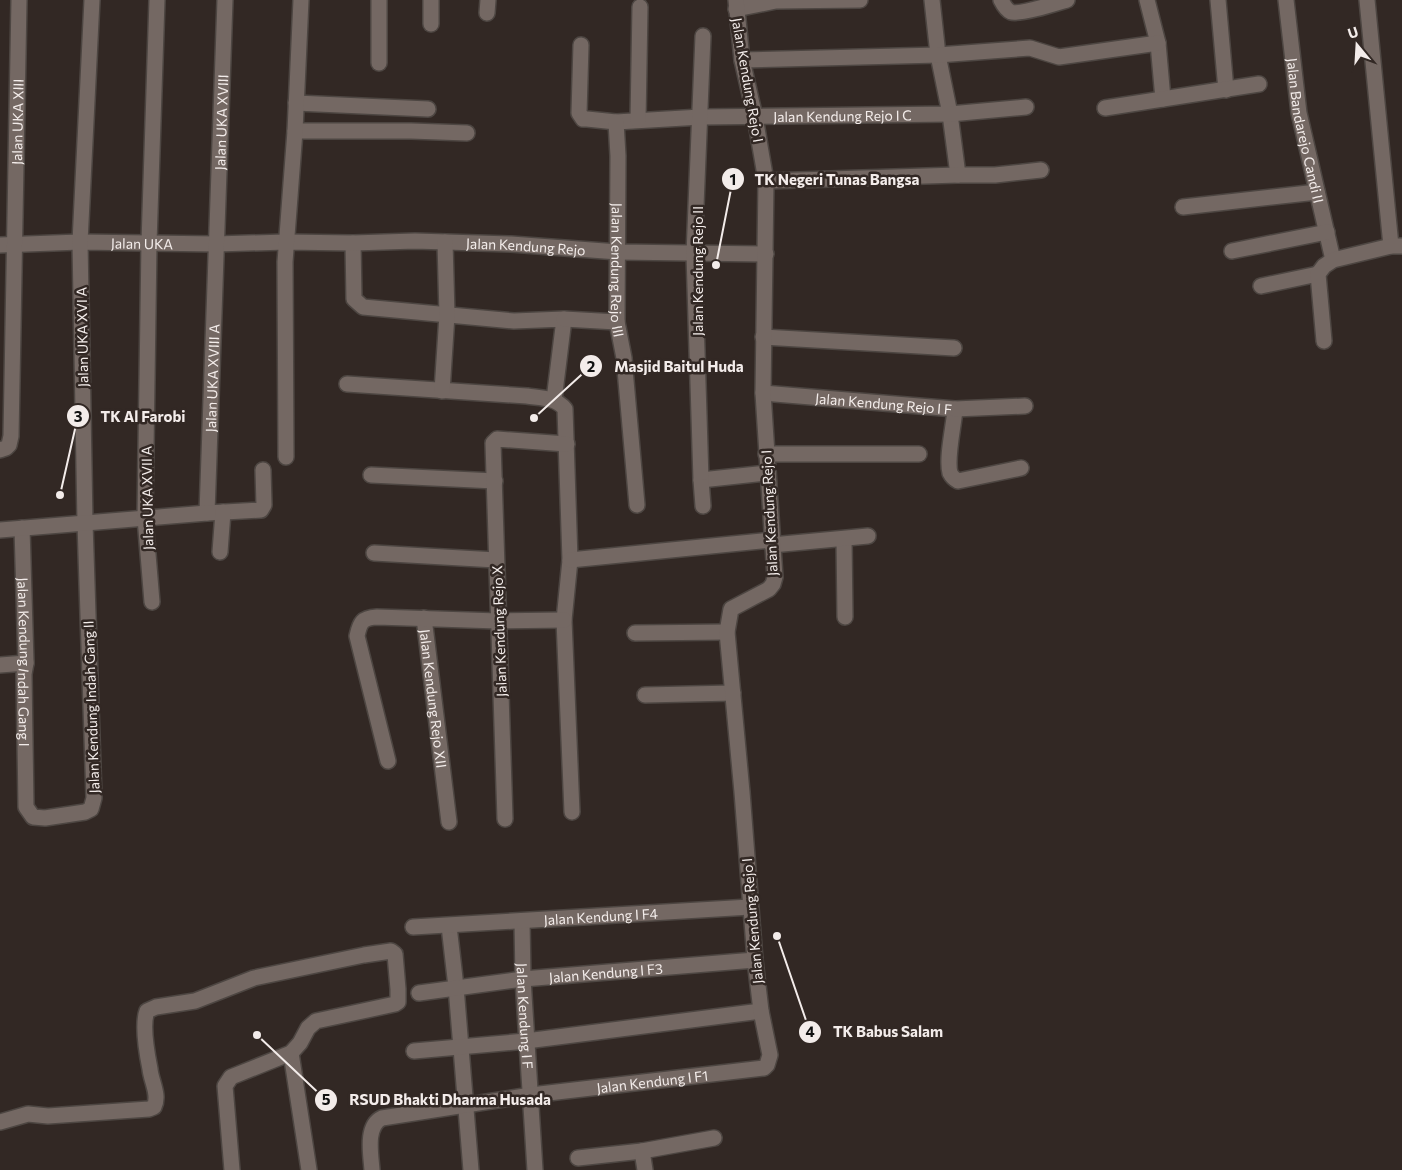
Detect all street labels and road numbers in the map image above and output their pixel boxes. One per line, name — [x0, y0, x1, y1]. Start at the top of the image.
street label: Jalan Kendung Rejo I — [729, 16, 767, 144]
street label: Jalan Bandarejo Candi II — [1284, 57, 1328, 205]
street label: Jalan UKA XVIII — [211, 74, 231, 170]
street label: Jalan UKA XIII — [7, 79, 26, 165]
street label: Jalan Kendung Rejo I C — [773, 106, 912, 125]
street label: Jalan Kendung Rejo III — [608, 203, 628, 338]
street label: Jalan Kendung Rejo II — [689, 206, 706, 336]
street label: Jalan UKA — [111, 234, 174, 252]
street label: Jalan Kendung Rejo — [466, 234, 586, 258]
street label: Jalan UKA XVI A — [73, 286, 91, 387]
street label: Jalan UKA XVIII A — [201, 323, 222, 432]
street label: Jalan Kendung Rejo I F — [815, 389, 953, 417]
street label: Jalan UKA XVII A — [138, 445, 156, 550]
street label: Jalan Kendung Rejo I — [757, 449, 781, 577]
street label: Jalan Kendung Rejo X — [488, 565, 510, 697]
street label: Jalan Kendung Indah Gang I — [15, 577, 35, 747]
street label: Jalan Kendung Indah Gang II — [79, 620, 103, 794]
street label: Jalan Kendung Rejo XII — [417, 628, 451, 769]
street label: Jalan Kendung Rejo I — [738, 857, 766, 985]
street label: Jalan Kendung I F4 — [543, 904, 659, 928]
street label: Jalan Kendung I F3 — [548, 959, 663, 985]
street label: Jalan Kendung I F — [514, 963, 537, 1069]
street label: Jalan Kendung I F1 — [596, 1066, 709, 1096]

